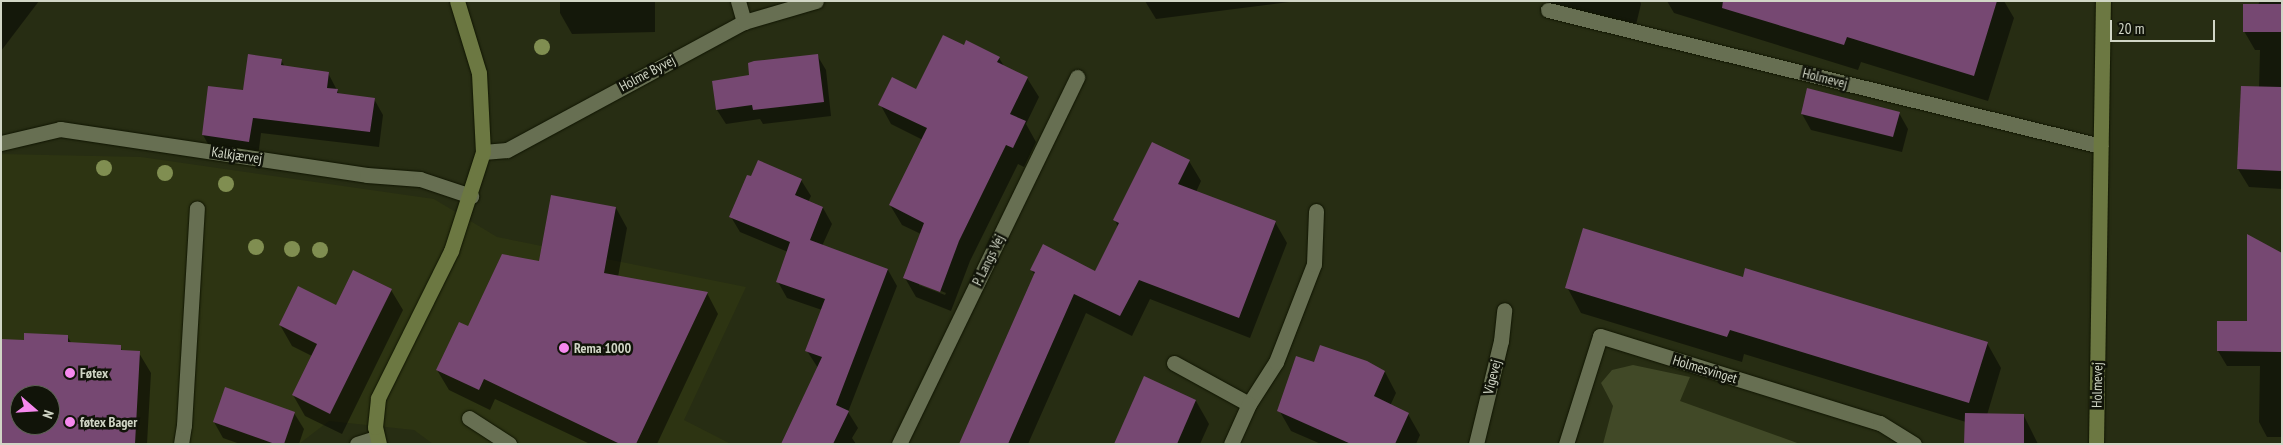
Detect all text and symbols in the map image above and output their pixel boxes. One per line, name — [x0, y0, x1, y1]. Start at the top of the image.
scale bar — [2113, 10, 2218, 42]
text: 20 m — [2118, 19, 2144, 38]
street label: Holme Byvej — [616, 51, 678, 95]
street label: Holmevej — [1801, 64, 1849, 92]
street label: Kalkjærvej — [211, 143, 263, 167]
street label: P. Langs Vej — [968, 231, 1008, 289]
place label: Rema 1000 — [574, 340, 631, 356]
marker: Rema 1000 — [558, 342, 570, 354]
street label: Holmesvinget — [1671, 351, 1739, 387]
street label: Vigevej — [1480, 358, 1504, 396]
street label: Holmevej — [2088, 362, 2106, 408]
place label: Føtex — [80, 365, 108, 381]
marker: Føtex — [64, 367, 76, 379]
north arrow — [10, 385, 60, 435]
text: N — [38, 408, 58, 421]
place label: føtex Bager — [80, 414, 138, 430]
marker: føtex Bager — [64, 416, 76, 428]

